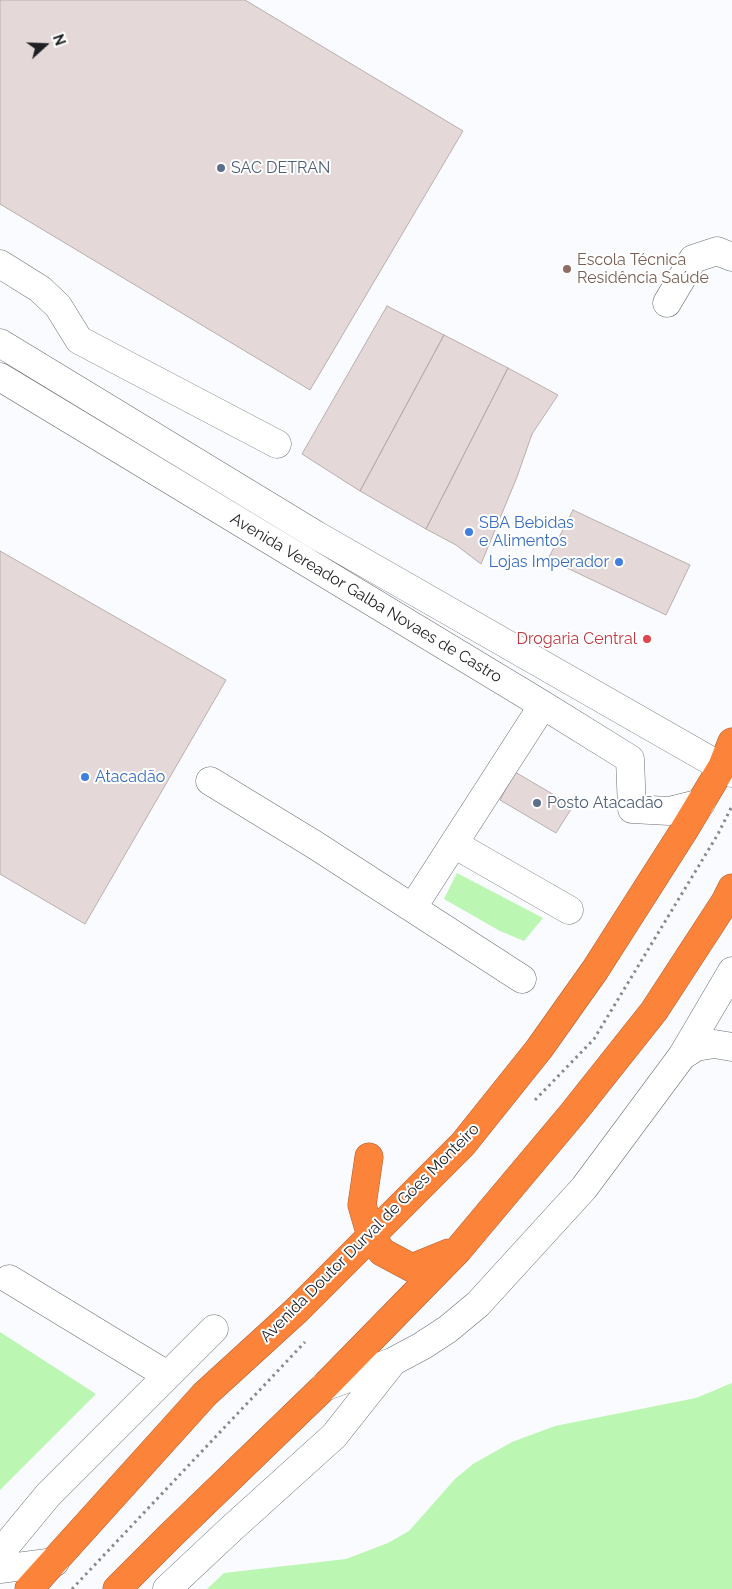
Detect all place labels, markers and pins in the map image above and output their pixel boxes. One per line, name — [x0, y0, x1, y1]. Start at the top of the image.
place label: SAC DETRAN — [231, 158, 330, 178]
marker: SAC DETRAN — [215, 162, 227, 174]
place label: Escola Técnica Residência Saúde — [577, 250, 709, 288]
marker: Escola Técnica Residência Saúde — [561, 263, 573, 275]
place label: SBA Bebidas e Alimentos — [479, 513, 574, 551]
marker: SBA Bebidas e Alimentos — [463, 526, 475, 538]
place label: Lojas Imperador — [489, 552, 609, 572]
marker: Lojas Imperador — [613, 556, 625, 568]
place label: Drogaria Central — [517, 629, 637, 649]
marker: Drogaria Central — [641, 633, 653, 645]
place label: Atacadão — [95, 767, 165, 787]
marker: Atacadão — [79, 771, 91, 783]
place label: Posto Atacadão — [547, 793, 663, 813]
marker: Posto Atacadão — [531, 797, 543, 809]

